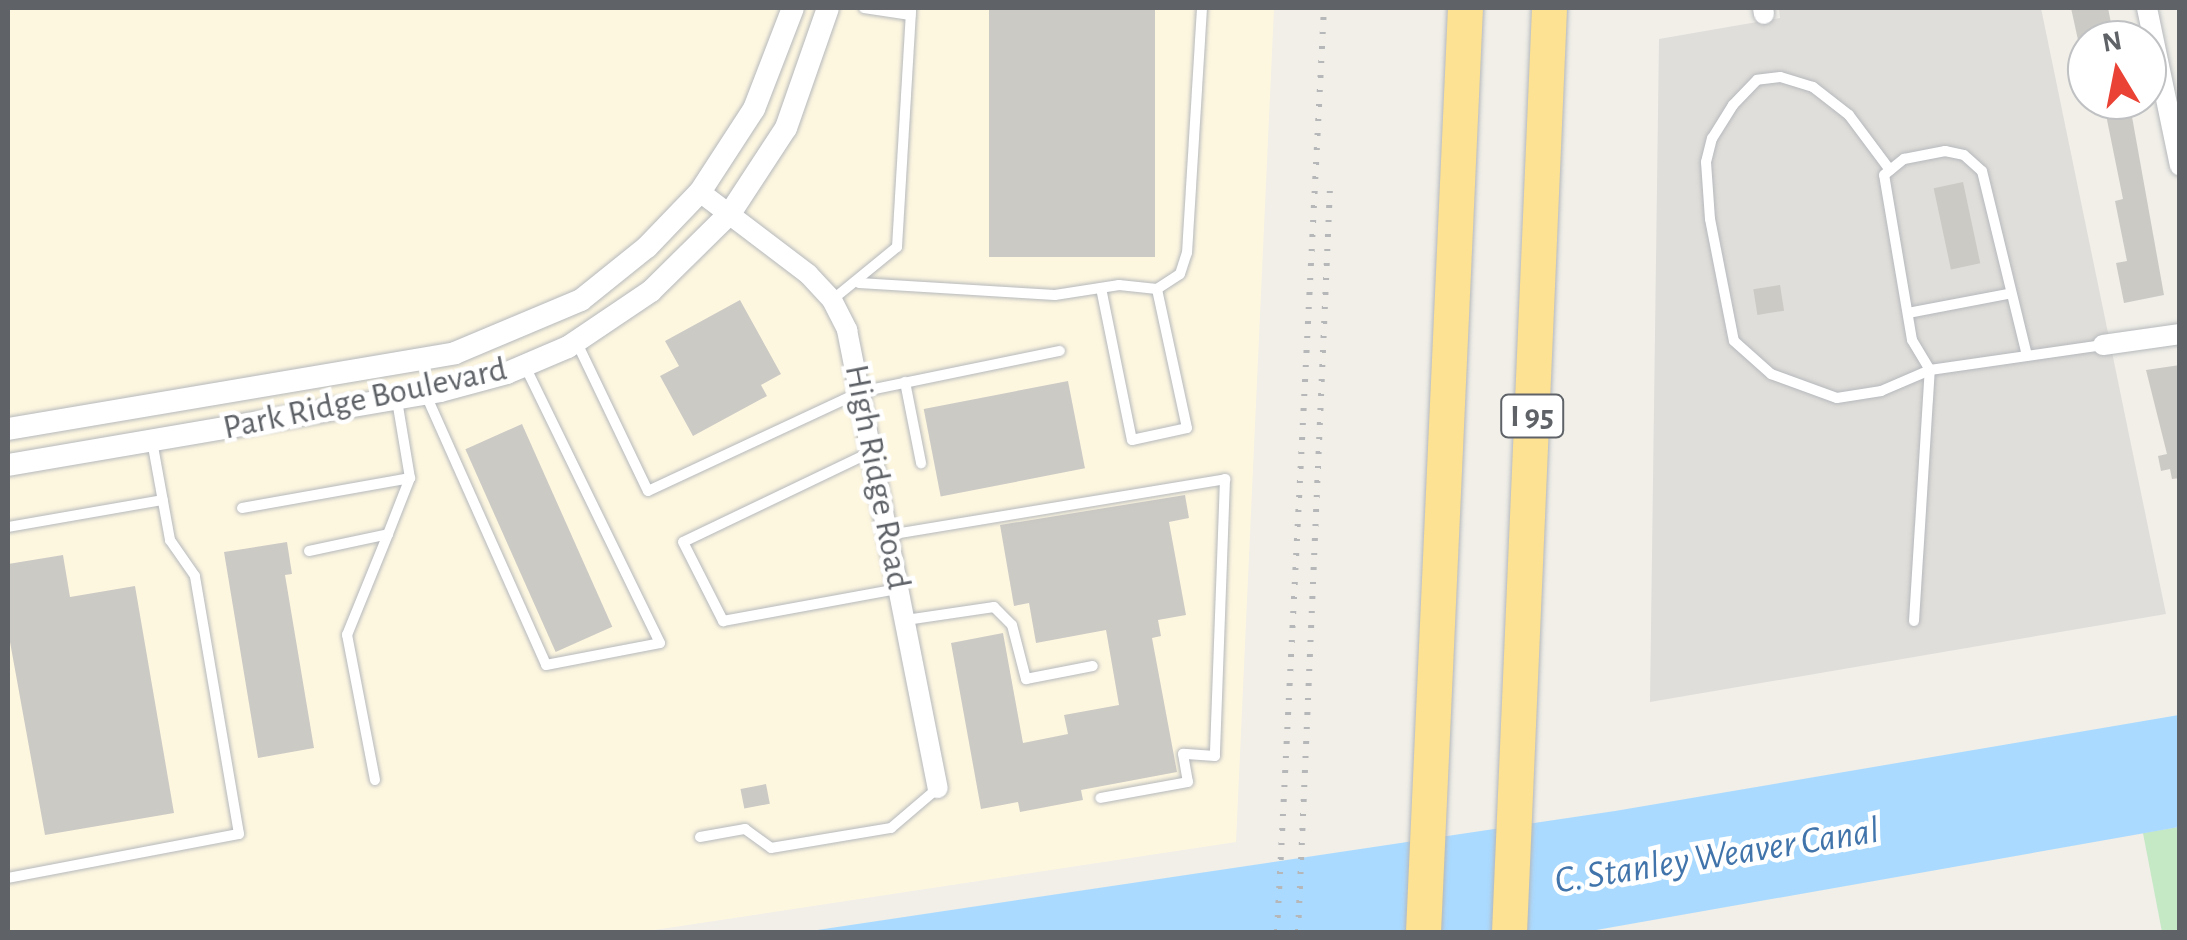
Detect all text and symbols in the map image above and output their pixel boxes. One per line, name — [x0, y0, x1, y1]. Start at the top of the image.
north arrow — [2067, 20, 2167, 120]
text: N — [2100, 27, 2124, 58]
street label: Park Ridge Boulevard — [219, 348, 511, 450]
street label: High Ridge Road — [835, 361, 919, 593]
road number: I 95 — [1500, 389, 1564, 443]
water label: C. Stanley Weaver Canal — [1551, 809, 1883, 905]

